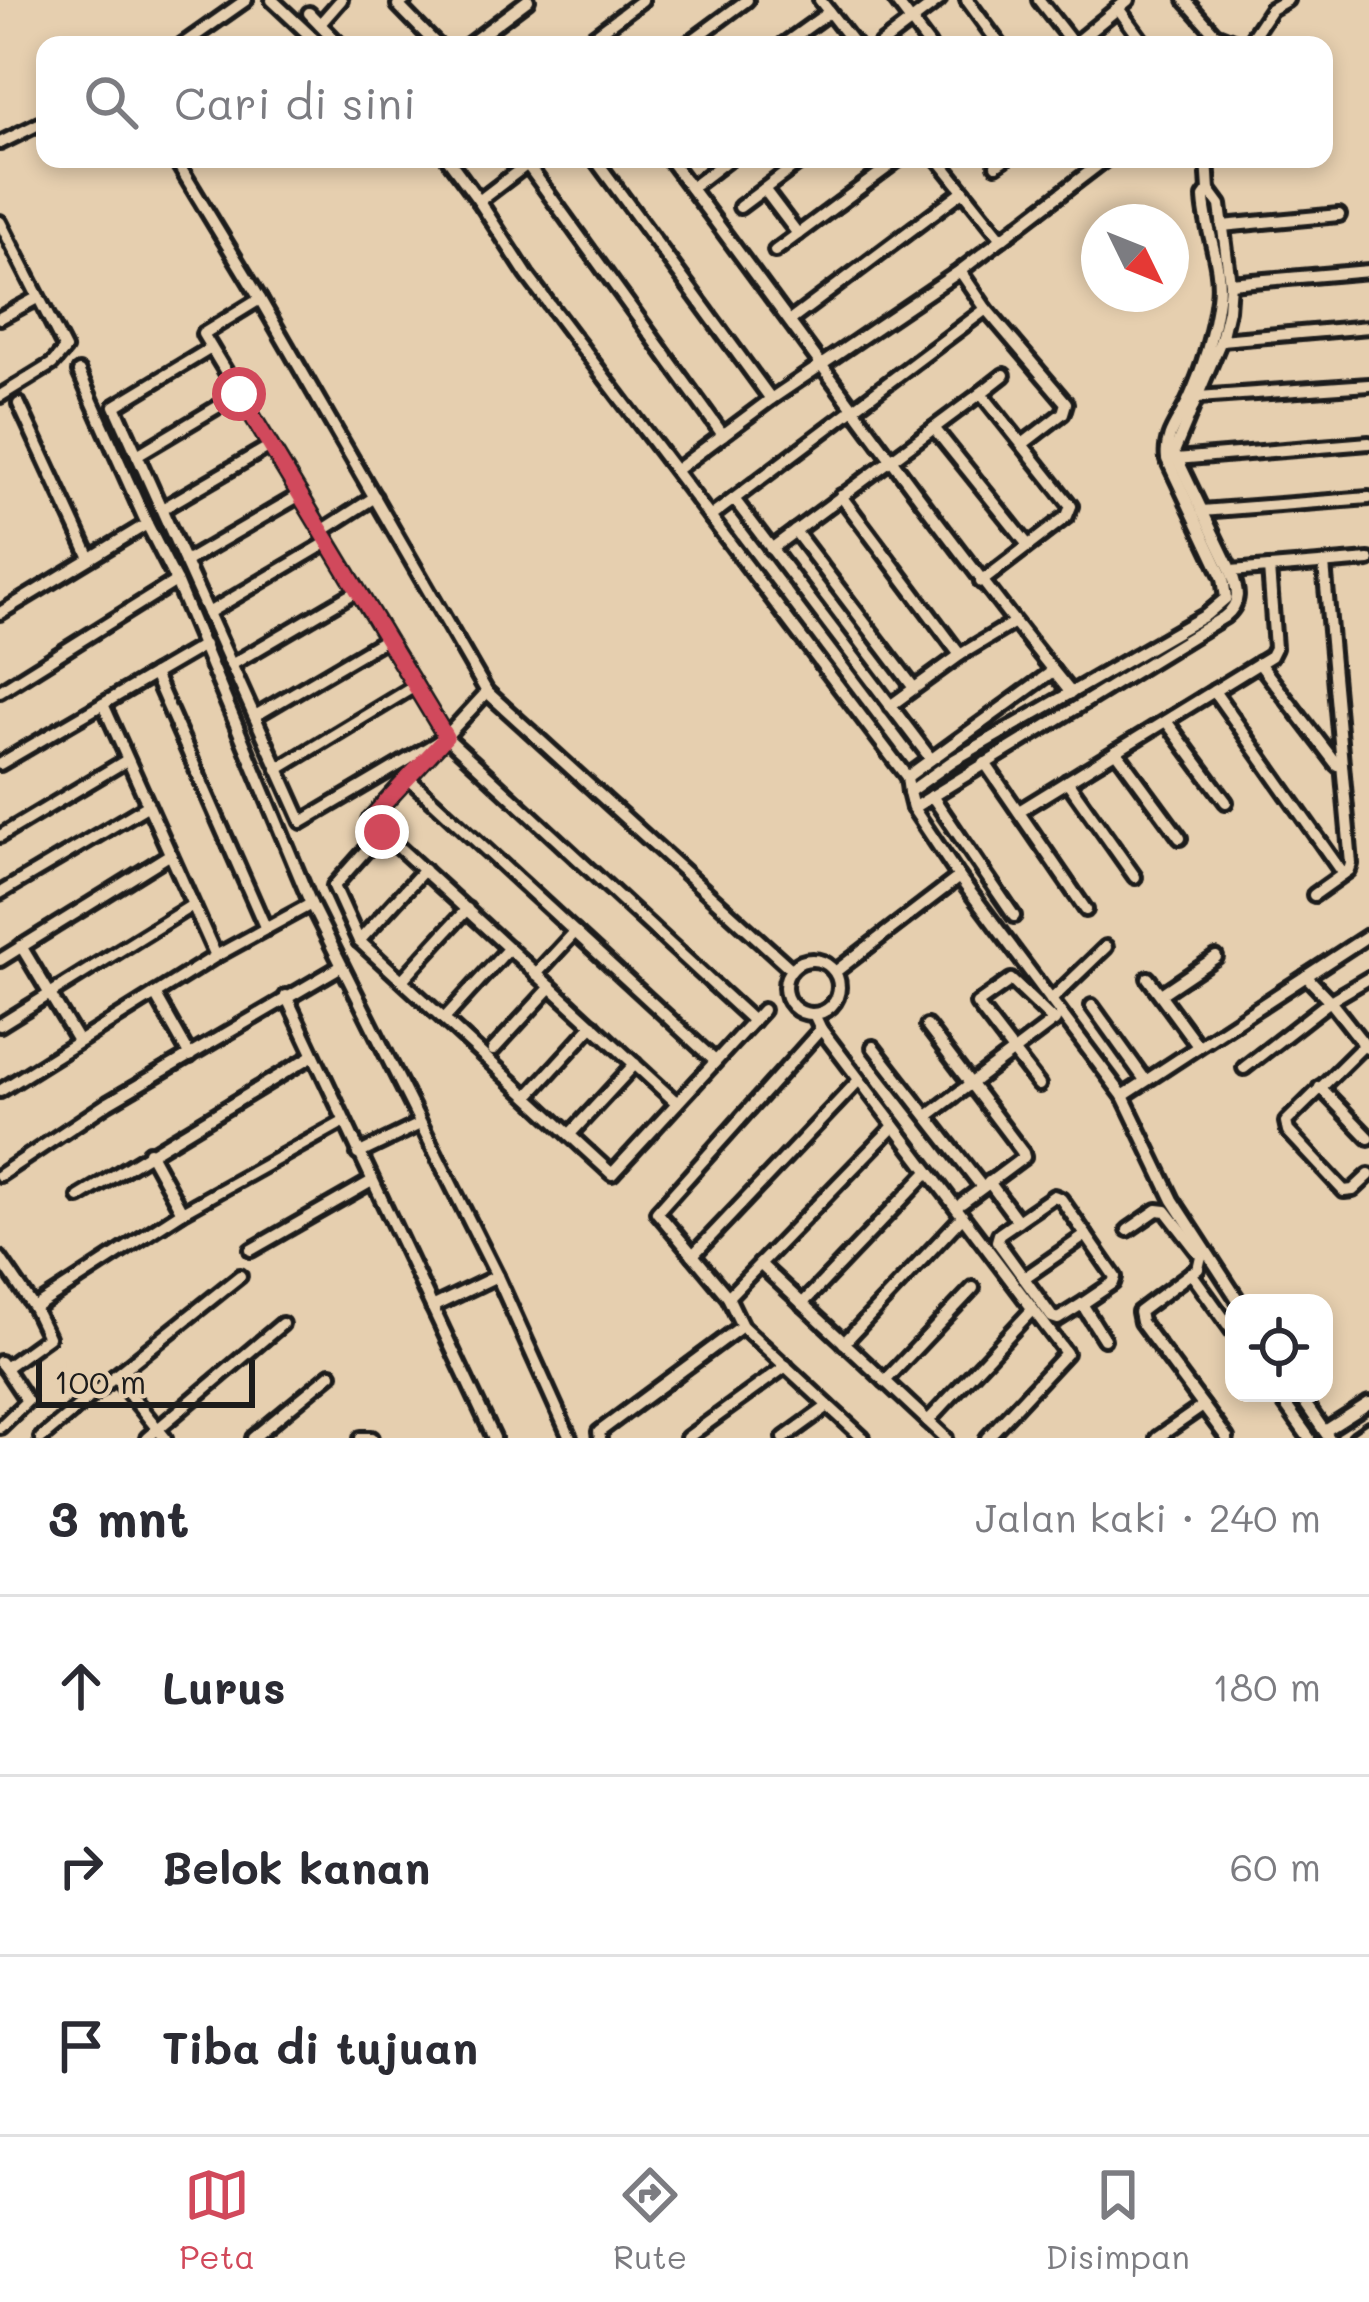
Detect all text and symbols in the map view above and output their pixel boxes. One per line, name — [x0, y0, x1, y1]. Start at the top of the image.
search box — [36, 36, 1333, 168]
icon: search — [78, 69, 144, 135]
text: Cari di sini — [174, 73, 416, 131]
north arrow — [1081, 204, 1189, 312]
route start — [212, 367, 266, 421]
route end — [355, 805, 409, 859]
map controls — [1225, 1294, 1333, 1402]
button: locate — [1225, 1294, 1333, 1402]
scale bar — [36, 1354, 255, 1407]
text: 100 m — [54, 1359, 146, 1402]
text: 3 mnt — [48, 1483, 189, 1550]
text: Jalan kaki · 240 m — [975, 1491, 1321, 1542]
icon: ahead — [48, 1653, 114, 1719]
text: Lurus — [162, 1657, 286, 1715]
text: 180 m — [1212, 1660, 1321, 1711]
icon: right — [48, 1833, 114, 1899]
text: Belok kanan — [162, 1837, 430, 1895]
text: 60 m — [1230, 1840, 1321, 1891]
icon: arrive — [48, 2013, 114, 2079]
text: Tiba di tujuan — [162, 2017, 478, 2075]
tab: Peta — [179, 2162, 255, 2277]
tab: Rute — [613, 2162, 687, 2277]
tab: Disimpan — [1045, 2162, 1190, 2277]

